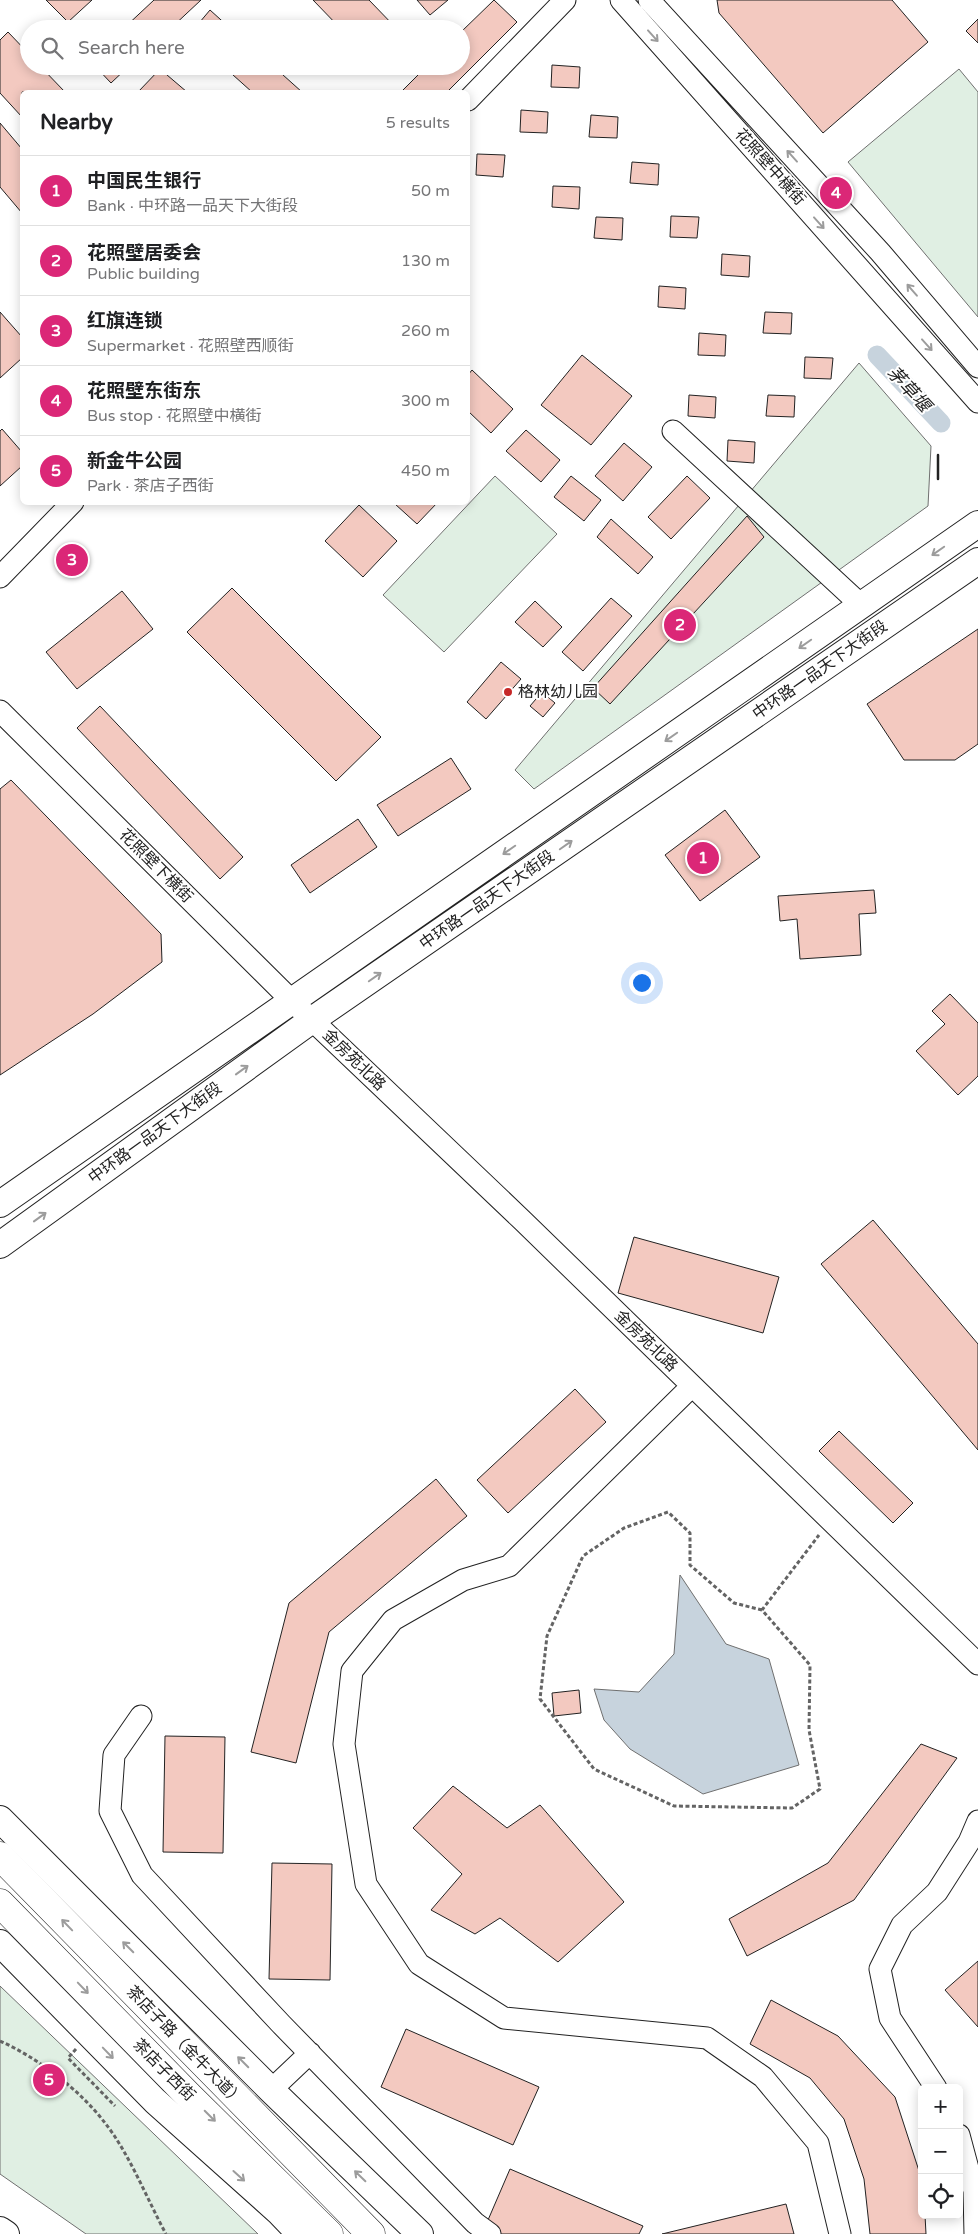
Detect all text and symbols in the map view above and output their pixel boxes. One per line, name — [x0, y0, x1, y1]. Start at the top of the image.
search box — [20, 20, 470, 75]
one-way arrow — [647, 30, 659, 43]
icon: search — [38, 34, 66, 62]
text: Search here — [78, 37, 185, 59]
text: Nearby — [40, 110, 113, 135]
text: 5 results — [386, 113, 450, 133]
street label: 花照壁中横街 — [730, 125, 810, 209]
one-way arrow — [786, 150, 798, 162]
text: 中国民生银行 — [87, 170, 201, 192]
pin: 4 — [820, 174, 852, 212]
text: 1 — [51, 181, 61, 201]
text: 50 m — [411, 181, 450, 201]
text: Bank · 中环路一品天下大街段 — [87, 196, 298, 216]
one-way arrow — [814, 217, 825, 230]
text: 花照壁居委会 — [87, 242, 201, 264]
text: 2 — [51, 251, 61, 271]
text: 130 m — [401, 251, 450, 271]
text: Public building — [87, 264, 200, 284]
one-way arrow — [907, 284, 918, 297]
text: 红旗连锁 — [87, 310, 163, 332]
text: 3 — [51, 321, 61, 341]
text: 260 m — [401, 321, 450, 341]
text: Supermarket · 花照壁西顺街 — [87, 336, 294, 356]
one-way arrow — [921, 338, 933, 351]
water label: 茅草堰 — [883, 362, 938, 418]
text: 花照壁东街东 — [87, 380, 201, 402]
text: 4 — [51, 391, 61, 411]
text: 300 m — [401, 391, 450, 411]
text: Bus stop · 花照壁中横街 — [87, 406, 261, 426]
text: 新金牛公园 — [87, 450, 182, 472]
text: 5 — [51, 461, 61, 481]
text: 450 m — [401, 461, 450, 481]
text: Park · 茶店子西街 — [87, 476, 214, 496]
pin: 3 — [56, 541, 88, 579]
one-way arrow — [931, 546, 945, 556]
pin: 2 — [664, 606, 696, 644]
street label: 中环路一品天下大街段 — [749, 616, 891, 724]
one-way arrow — [798, 639, 812, 649]
place label: 格林幼儿园 — [518, 682, 598, 702]
marker: 格林幼儿园 — [502, 686, 514, 698]
one-way arrow — [664, 732, 678, 742]
street label: 花照壁下横街 — [115, 825, 197, 907]
pin: 1 — [687, 839, 719, 877]
one-way arrow — [559, 840, 573, 850]
one-way arrow — [502, 845, 516, 855]
street label: 中环路一品天下大街段 — [416, 846, 558, 954]
your location — [629, 970, 655, 996]
one-way arrow — [368, 972, 382, 982]
street label: 金房苑北路 — [318, 1025, 390, 1095]
one-way arrow — [235, 1065, 249, 1075]
street label: 中环路一品天下大街段 — [84, 1078, 226, 1188]
one-way arrow — [32, 1212, 46, 1222]
street label: 金房苑北路 — [610, 1306, 682, 1376]
one-way arrow — [61, 1919, 73, 1931]
one-way arrow — [122, 1941, 135, 1953]
one-way arrow — [77, 1982, 89, 1994]
street label: 茶店子路（金牛大道） — [122, 1982, 248, 2110]
street label: 茶店子西街 — [129, 2035, 199, 2105]
one-way arrow — [101, 2047, 114, 2059]
one-way arrow — [237, 2056, 250, 2068]
pin: 5 — [33, 2061, 65, 2099]
map controls — [918, 2084, 963, 2219]
button: + — [918, 2084, 963, 2129]
one-way arrow — [203, 2110, 216, 2122]
button: − — [918, 2129, 963, 2174]
one-way arrow — [353, 2170, 366, 2182]
one-way arrow — [232, 2171, 245, 2182]
button: locate — [918, 2174, 963, 2219]

